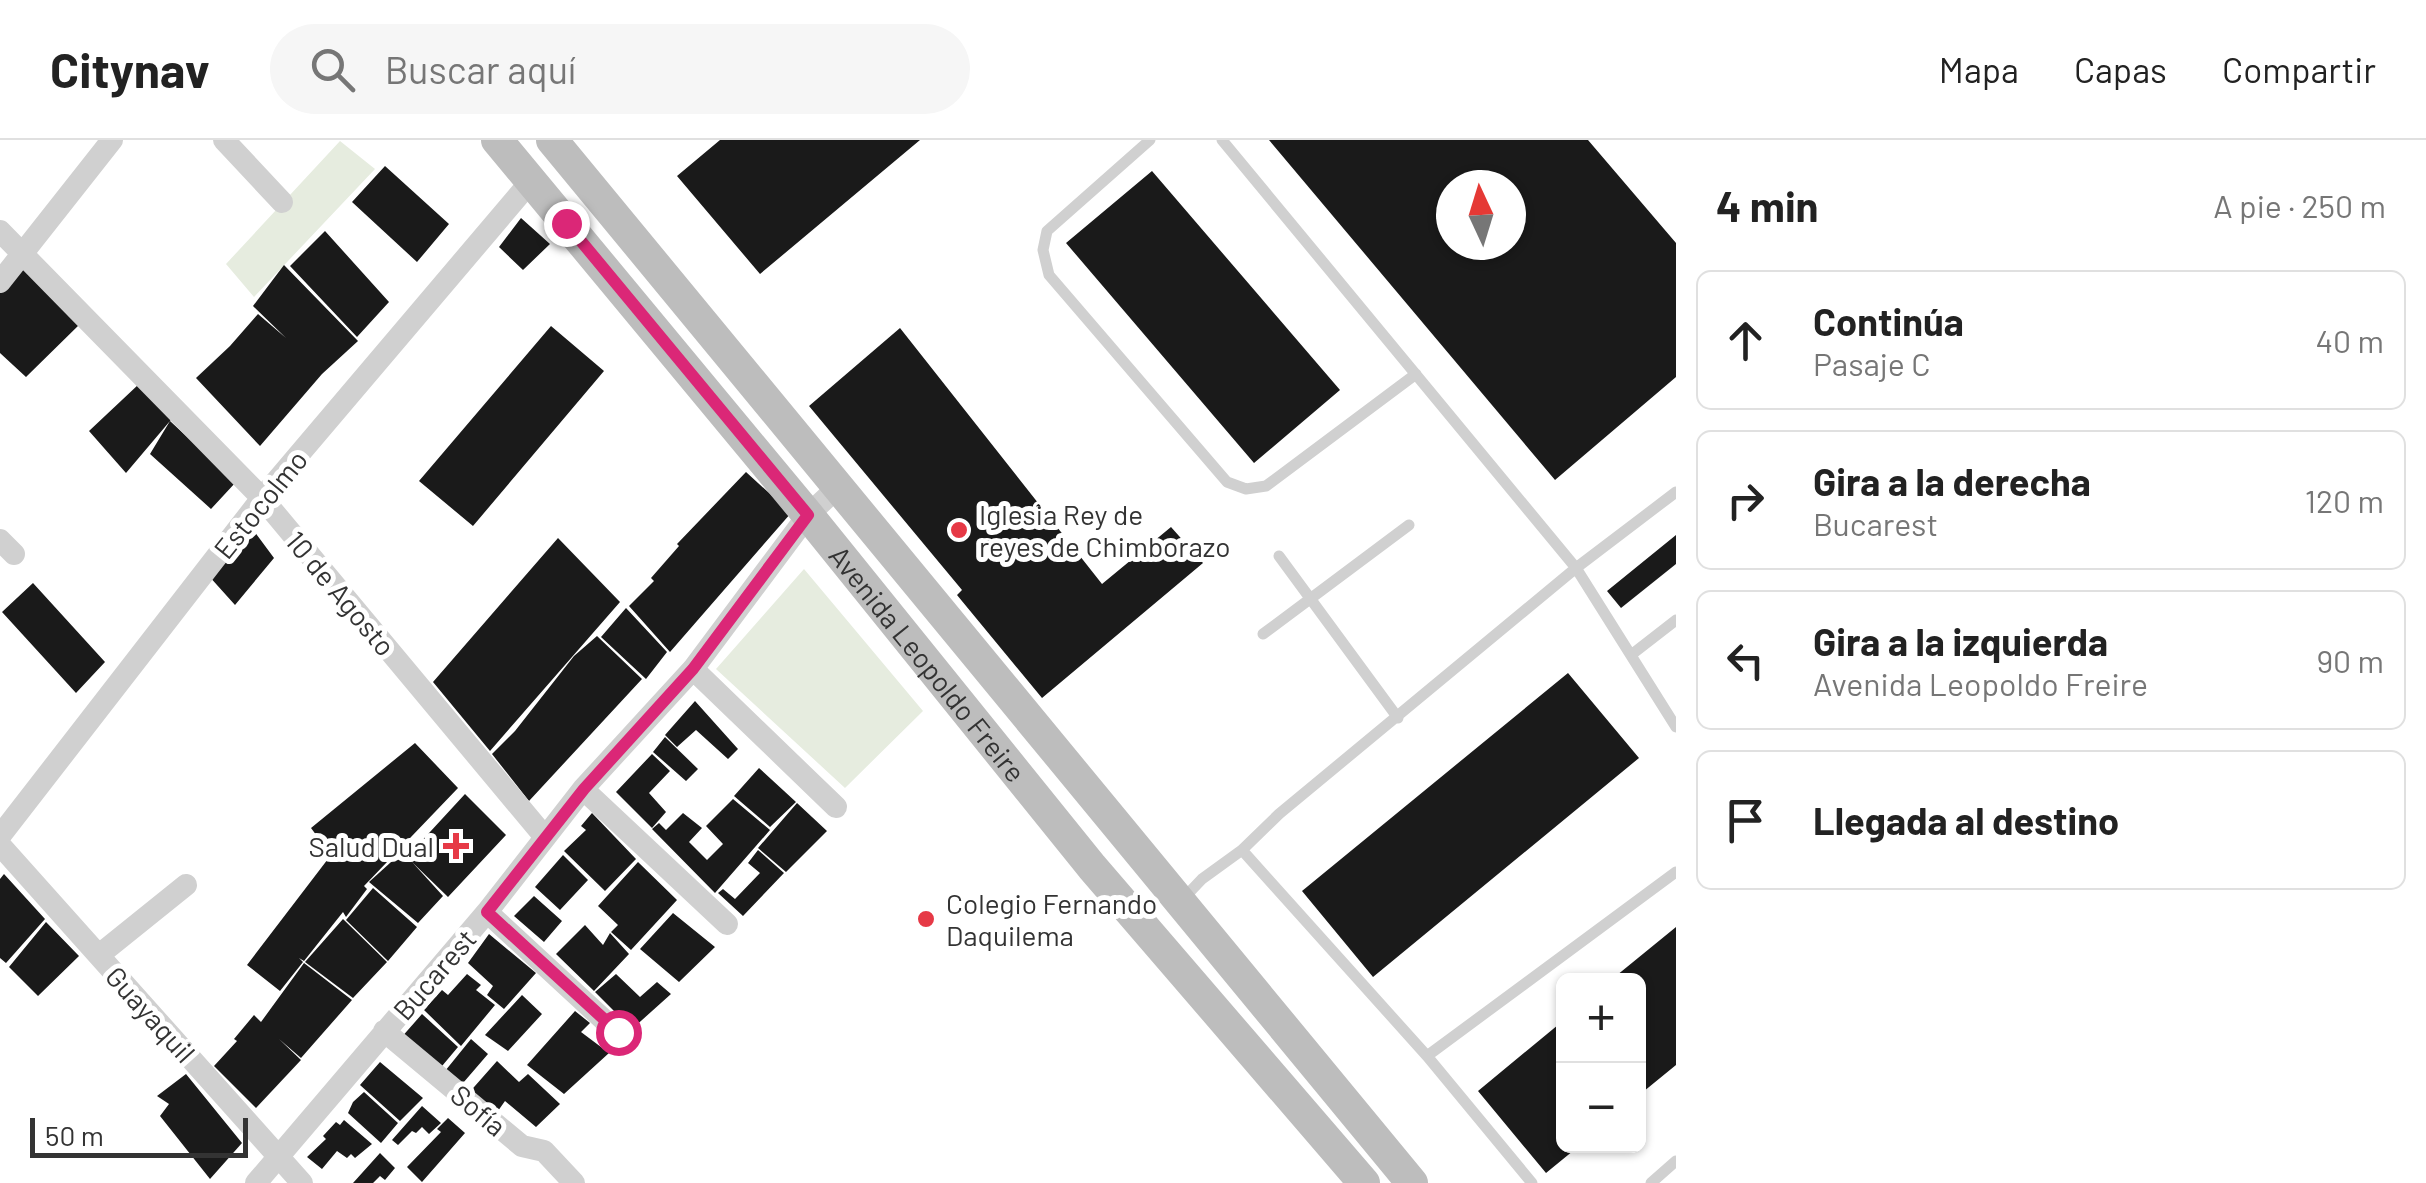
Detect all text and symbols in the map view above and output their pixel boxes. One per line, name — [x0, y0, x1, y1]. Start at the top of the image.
search box — [270, 24, 970, 114]
text: Citynav — [50, 40, 210, 98]
icon: search — [305, 42, 360, 97]
text: Buscar aquí — [385, 46, 576, 92]
text: Mapa — [1939, 48, 2019, 90]
text: Capas — [2074, 48, 2167, 90]
text: Compartir — [2222, 48, 2376, 90]
north arrow — [1436, 170, 1526, 260]
text: 4 min — [1716, 180, 1819, 230]
text: A pie · 250 m — [2213, 186, 2386, 224]
route end — [544, 201, 590, 247]
text: Continúa — [1813, 298, 1964, 344]
icon: ahead — [1718, 313, 1773, 368]
text: 40 m — [2315, 321, 2384, 359]
text: Pasaje C — [1813, 344, 1931, 382]
street label: Estocolmo — [206, 443, 314, 565]
text: Gira a la derecha — [1813, 458, 2091, 504]
icon: right — [1718, 473, 1773, 528]
text: 120 m — [2305, 481, 2384, 519]
place label: Iglesia Rey de reyes de Chimborazo — [979, 497, 1230, 563]
text: Bucarest — [1813, 504, 1938, 542]
marker: Iglesia Rey de reyes de Chimborazo — [948, 519, 970, 541]
street label: 10 de Agosto — [279, 524, 403, 662]
street label: Avenida Leopoldo Freire — [822, 539, 1033, 788]
text: Gira a la izquierda — [1813, 618, 2108, 664]
icon: left — [1718, 633, 1773, 688]
text: 90 m — [2316, 641, 2384, 679]
text: Avenida Leopoldo Freire — [1813, 664, 2148, 702]
icon: arrive — [1718, 793, 1773, 848]
text: Llegada al destino — [1813, 797, 2119, 843]
place label: Salud Dual — [308, 829, 434, 863]
marker: Salud Dual — [443, 833, 469, 859]
place label: Colegio Fernando Daquilema — [946, 886, 1157, 952]
marker: Colegio Fernando Daquilema — [915, 908, 937, 930]
street label: Bucarest — [385, 922, 483, 1026]
street label: Guayaquil — [99, 959, 203, 1069]
map controls — [1556, 973, 1646, 1153]
button: + — [1556, 973, 1646, 1063]
route start — [596, 1010, 642, 1056]
button: − — [1556, 1063, 1646, 1153]
street label: Sofía — [444, 1077, 514, 1143]
scale bar — [30, 1113, 248, 1158]
text: 50 m — [45, 1118, 104, 1152]

